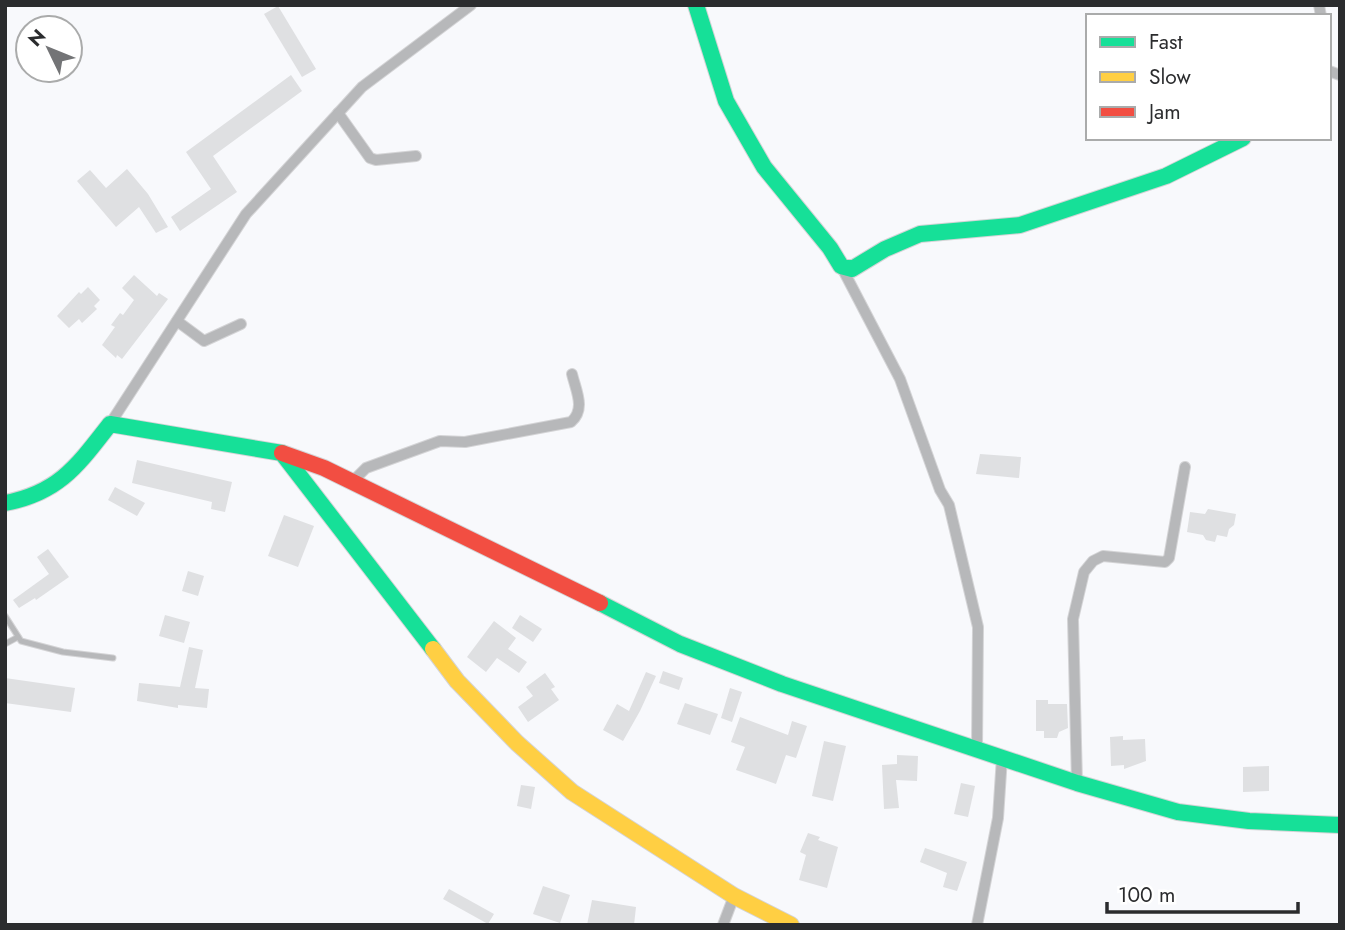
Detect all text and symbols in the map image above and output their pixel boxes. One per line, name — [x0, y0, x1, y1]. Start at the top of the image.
north arrow — [14, 14, 84, 84]
legend — [1086, 14, 1331, 140]
text: N — [22, 23, 52, 52]
text: Fast — [1149, 27, 1182, 57]
text: Slow — [1149, 62, 1191, 92]
text: Jam — [1146, 97, 1181, 127]
scale bar — [1107, 870, 1298, 914]
text: 100 m — [1118, 880, 1175, 910]

